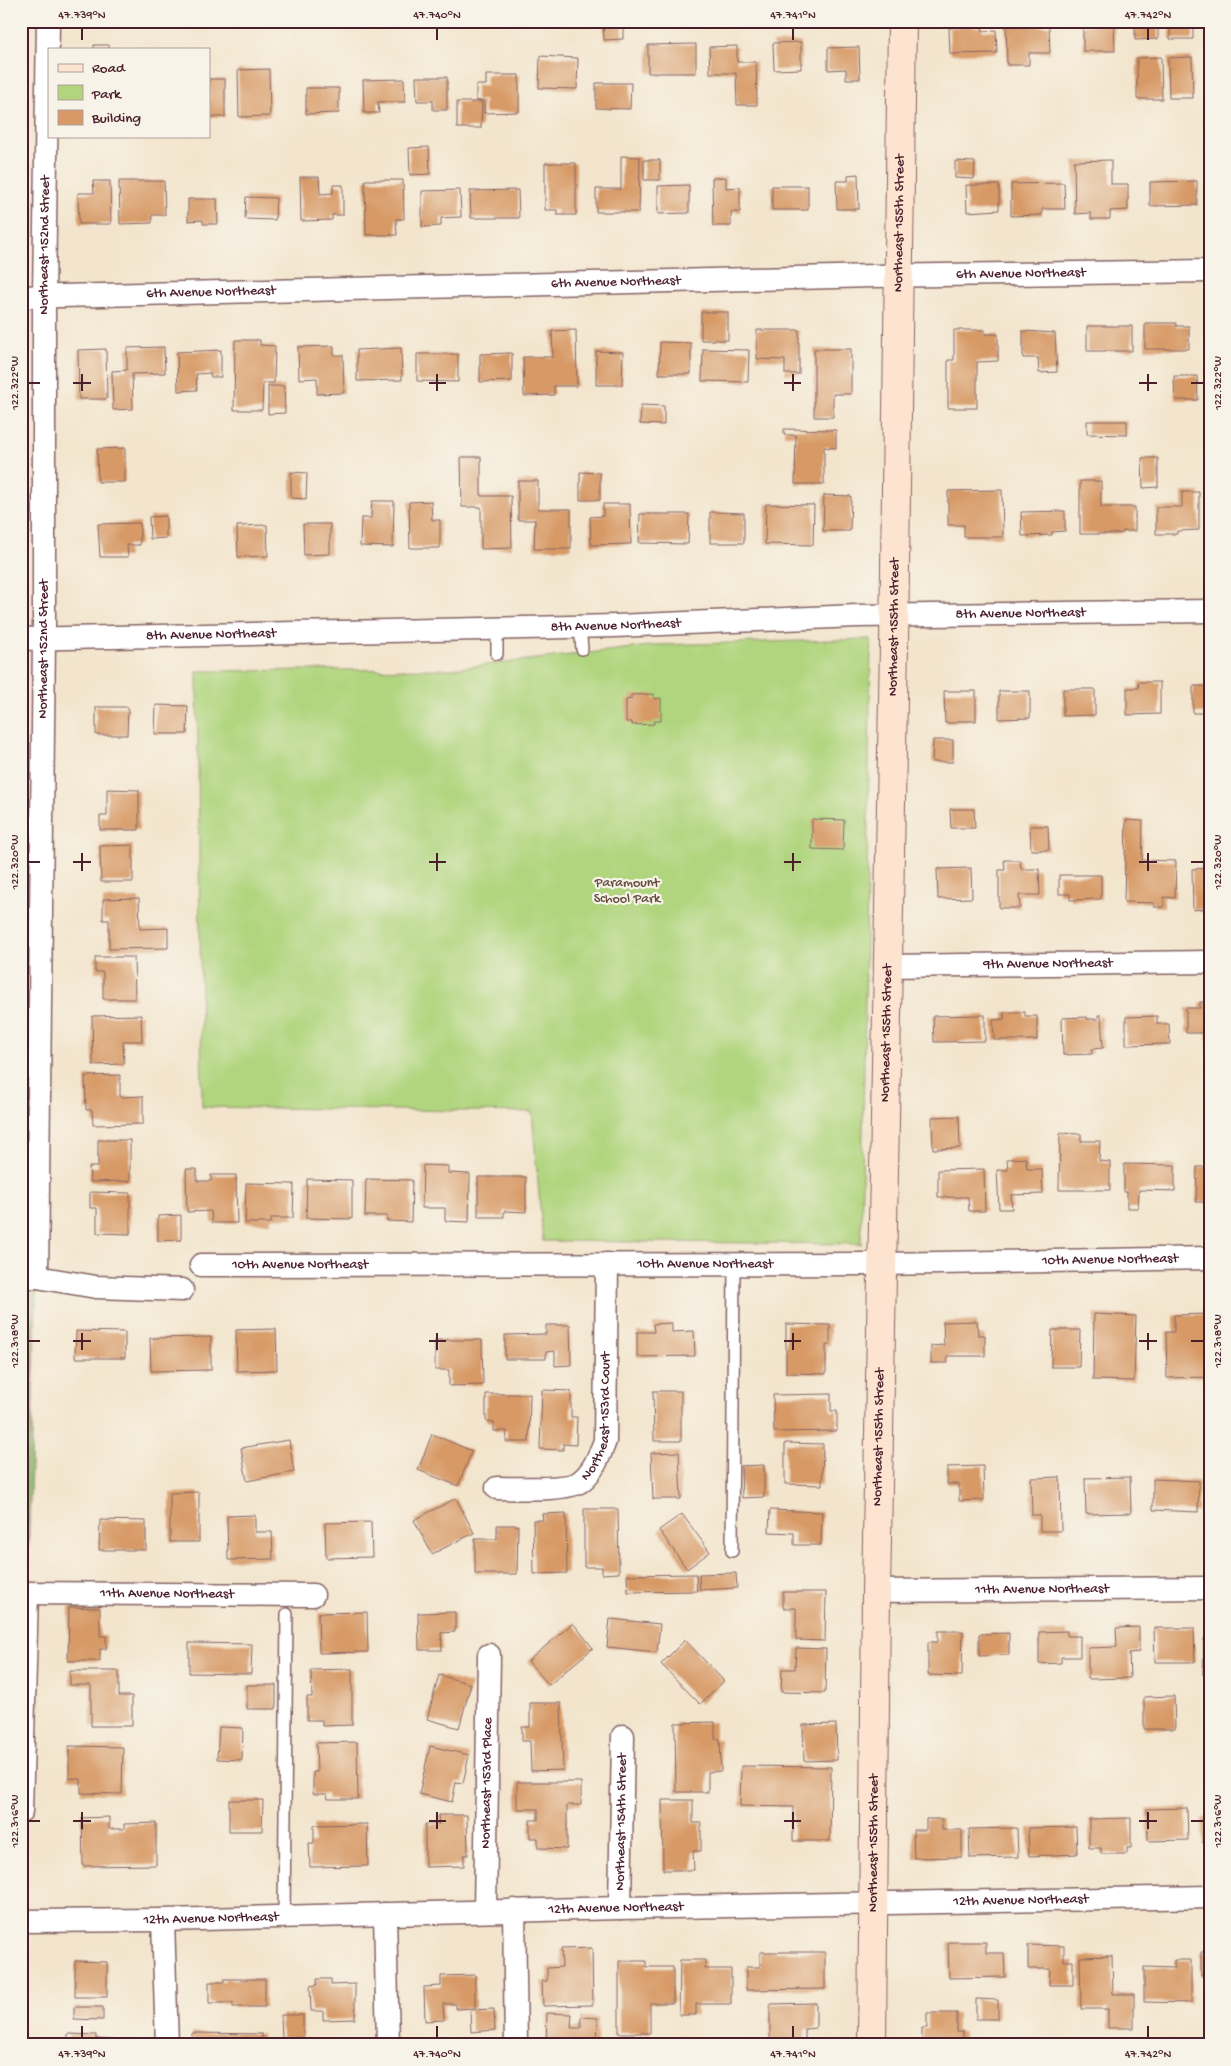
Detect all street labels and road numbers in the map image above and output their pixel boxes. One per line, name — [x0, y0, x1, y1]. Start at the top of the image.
street label: Northeast 155th Street — [890, 153, 909, 292]
street label: Northeast 152nd Street — [35, 174, 54, 315]
street label: 6th Avenue Northeast — [956, 264, 1087, 283]
street label: 6th Avenue Northeast — [551, 272, 682, 292]
street label: 6th Avenue Northeast — [146, 282, 277, 302]
street label: Northeast 155th Street — [885, 557, 904, 696]
street label: Northeast 152nd Street — [35, 578, 53, 719]
street label: 8th Avenue Northeast — [955, 604, 1087, 623]
street label: 8th Avenue Northeast — [551, 615, 683, 636]
street label: 8th Avenue Northeast — [146, 625, 278, 645]
street label: 9th Avenue Northeast — [982, 955, 1114, 973]
street label: Northeast 155th Street — [877, 963, 896, 1102]
street label: 10th Avenue Northeast — [1041, 1250, 1179, 1270]
street label: 10th Avenue Northeast — [231, 1256, 369, 1273]
street label: 10th Avenue Northeast — [636, 1256, 774, 1273]
street label: Northeast 153rd Court — [578, 1351, 615, 1485]
street label: Northeast 155th Street — [869, 1367, 889, 1506]
street label: 11th Avenue Northeast — [974, 1580, 1110, 1599]
street label: 11th Avenue Northeast — [99, 1585, 235, 1603]
street label: Northeast 153rd Place — [477, 1716, 497, 1849]
street label: Northeast 154th Street — [612, 1752, 631, 1891]
street label: Northeast 155th Street — [865, 1773, 883, 1912]
street label: 12th Avenue Northeast — [952, 1891, 1090, 1910]
street label: 12th Avenue Northeast — [547, 1898, 685, 1918]
street label: 12th Avenue Northeast — [142, 1908, 280, 1929]

